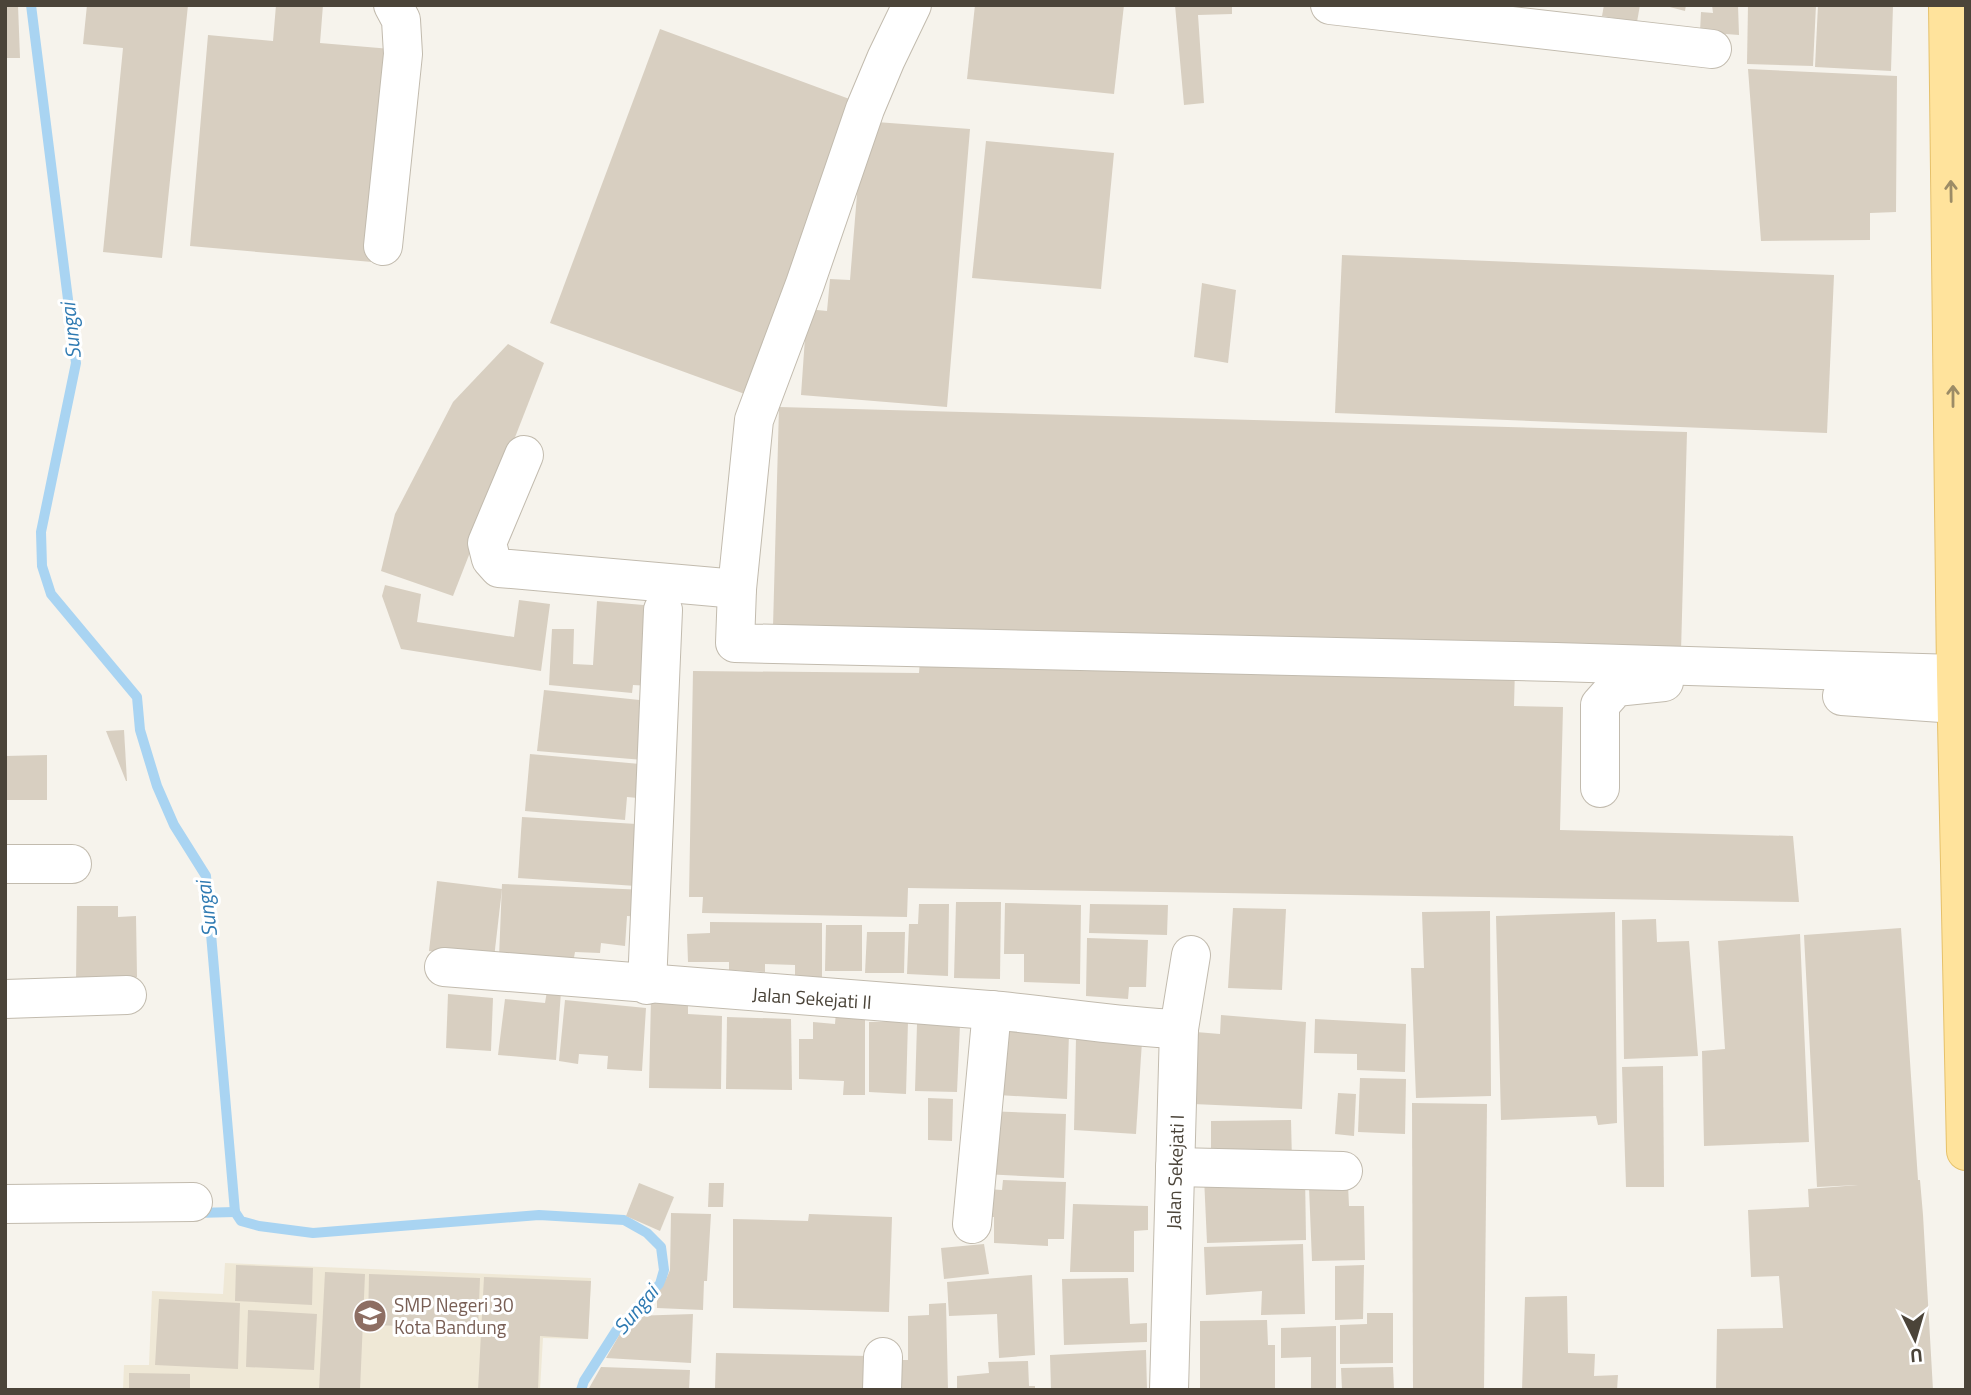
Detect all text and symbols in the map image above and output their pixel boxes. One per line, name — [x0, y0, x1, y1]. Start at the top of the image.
one-way arrow — [1944, 179, 1958, 202]
water label: Sungai — [51, 299, 89, 361]
one-way arrow — [1946, 384, 1960, 407]
water label: Sungai — [186, 877, 225, 939]
street label: Jalan Sekejati II — [751, 979, 873, 1016]
street label: Jalan Sekejati I — [1158, 1114, 1191, 1230]
water label: Sungai — [605, 1276, 667, 1341]
place label: SMP Negeri 30 Kota Bandung — [394, 1290, 514, 1341]
school or university icon: SMP Negeri 30 Kota Bandung — [351, 1297, 389, 1335]
north arrow — [1880, 1304, 1950, 1374]
text: U — [1909, 1341, 1924, 1371]

